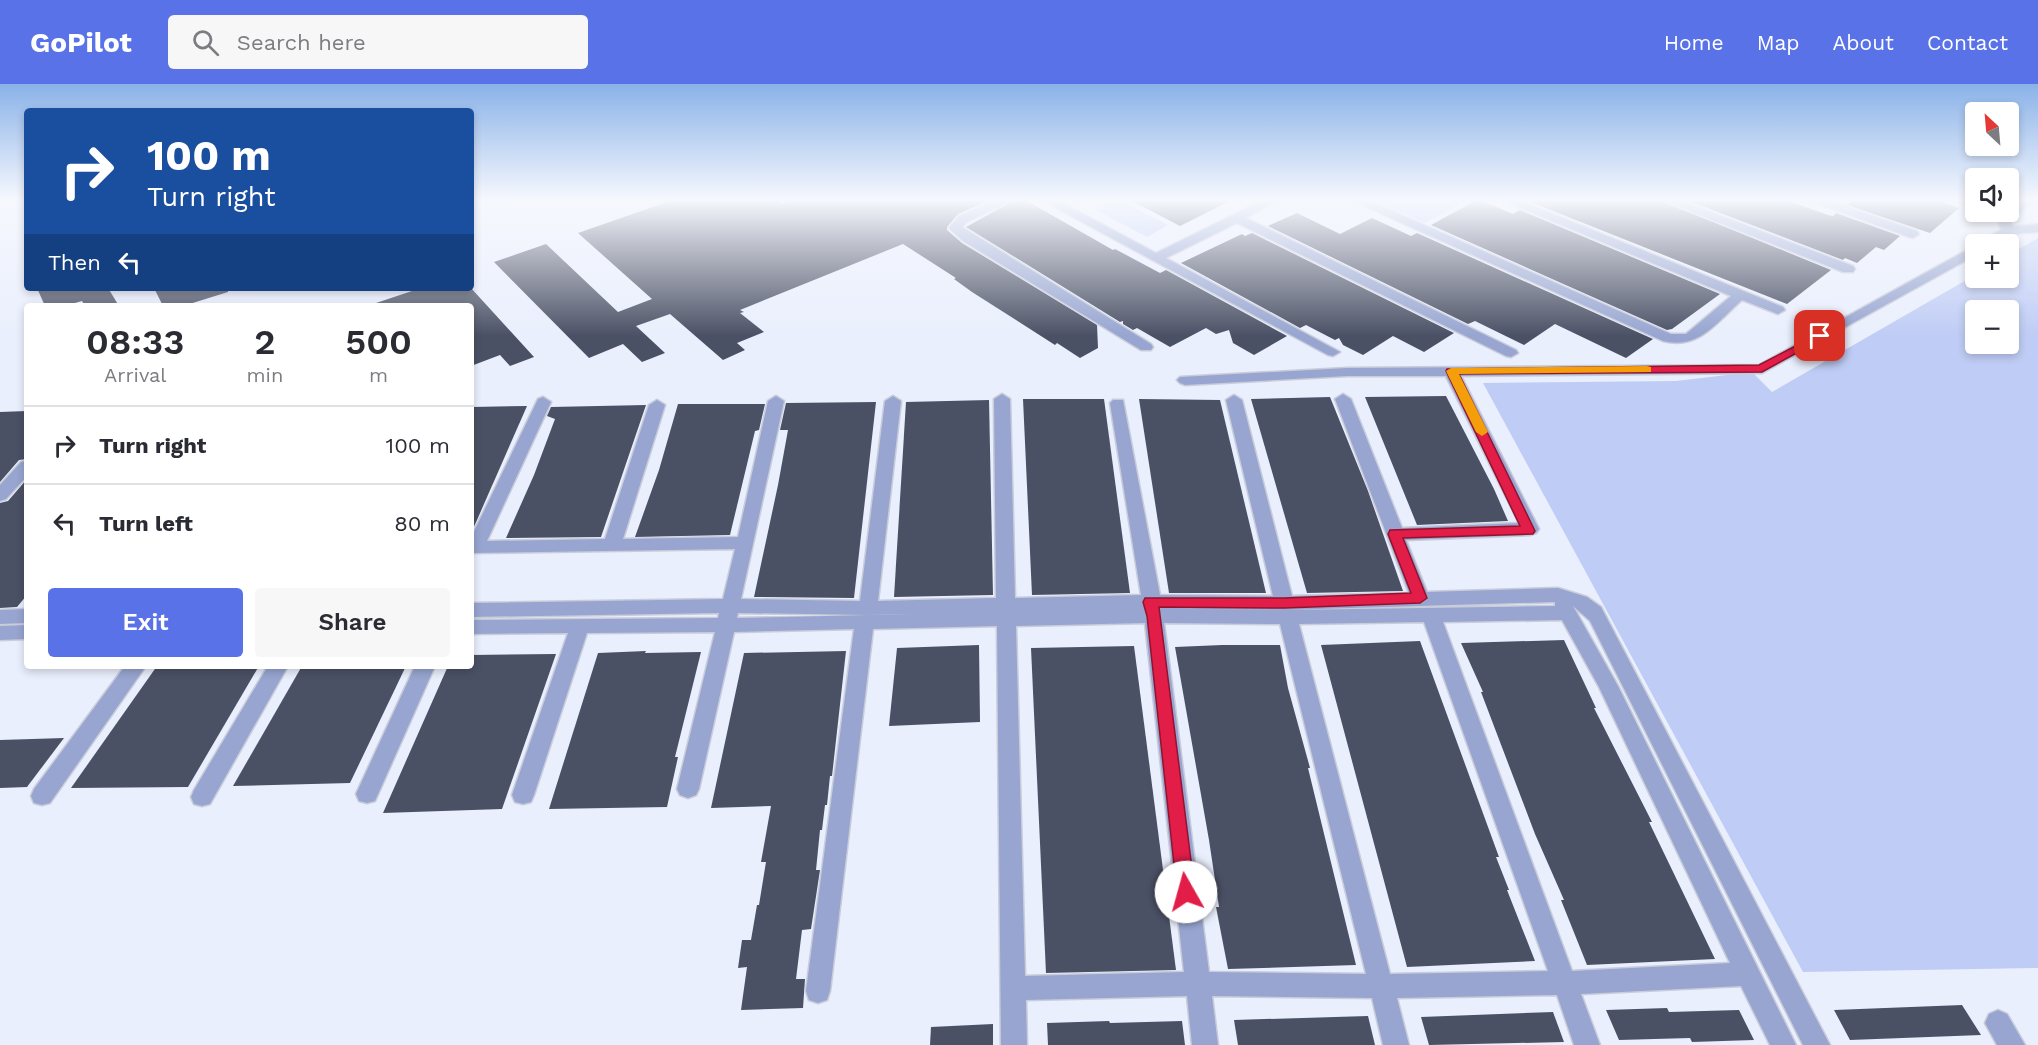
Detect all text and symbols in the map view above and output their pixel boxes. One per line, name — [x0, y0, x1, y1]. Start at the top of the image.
search box — [168, 15, 588, 69]
text: GoPilot — [30, 26, 132, 59]
icon: search — [189, 26, 222, 59]
text: Search here — [237, 30, 366, 55]
text: Home — [1664, 30, 1724, 55]
text: Map — [1757, 30, 1800, 55]
text: About — [1833, 30, 1894, 55]
text: Contact — [1927, 30, 2008, 55]
north arrow — [1965, 102, 2019, 156]
map controls — [1965, 102, 2019, 354]
text: 100 m — [147, 131, 271, 180]
icon: right — [48, 132, 126, 210]
button: sound — [1965, 168, 2019, 222]
text: Turn right — [147, 181, 276, 213]
button: + — [1965, 234, 2019, 288]
icon: left — [113, 246, 146, 279]
text: Then — [48, 250, 101, 275]
button: − — [1965, 300, 2019, 354]
pin — [1794, 310, 1845, 361]
icon: arrive — [1803, 319, 1836, 352]
text: 08:33 — [86, 321, 185, 363]
text: 2 — [254, 321, 276, 363]
text: 500 — [345, 321, 412, 363]
text: Arrival — [104, 363, 166, 387]
text: min — [247, 363, 283, 387]
text: m — [369, 363, 388, 387]
icon: right — [48, 429, 81, 462]
text: Turn right — [99, 433, 206, 458]
text: 100 m — [386, 433, 450, 458]
icon: left — [48, 507, 81, 540]
text: Turn left — [99, 511, 193, 536]
text: 80 m — [394, 511, 450, 536]
button: Exit — [48, 588, 243, 657]
button: Share — [255, 588, 450, 657]
position arrow — [1154, 860, 1218, 924]

